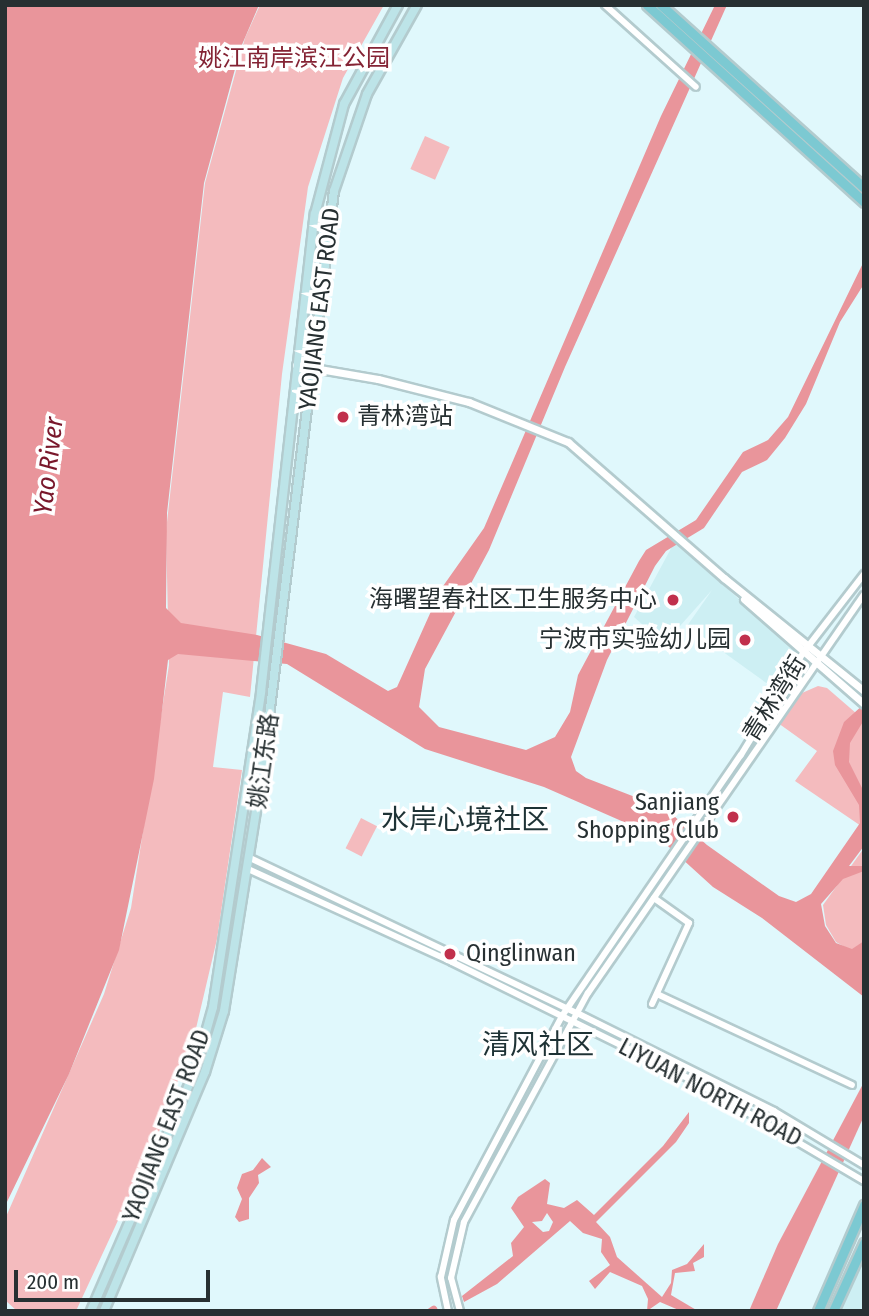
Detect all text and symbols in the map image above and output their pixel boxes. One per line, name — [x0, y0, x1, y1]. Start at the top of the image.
park label: 姚江南岸滨江公园 — [198, 45, 390, 73]
street label: YAOJIANG EAST ROAD — [293, 206, 347, 412]
place label: 青林湾站 — [357, 403, 453, 431]
marker: 青林湾站 — [335, 409, 351, 425]
water label: Yao River — [28, 416, 70, 516]
place label: 海曙望春社区卫生服务中心 — [369, 586, 657, 614]
marker: 海曙望春社区卫生服务中心 — [663, 590, 683, 610]
place label: 宁波市实验幼儿园 — [539, 626, 731, 654]
marker: 宁波市实验幼儿园 — [737, 632, 753, 648]
street label: 青林湾街 — [737, 651, 813, 747]
street label: 姚江东路 — [243, 711, 285, 811]
place label: Sanjiang Shopping Club — [577, 789, 719, 845]
district label: 水岸心境社区 — [381, 803, 549, 837]
marker: Sanjiang Shopping Club — [725, 809, 741, 825]
place label: Qinglinwan — [466, 940, 576, 968]
marker: Qinglinwan — [440, 944, 460, 964]
street label: YAOJIANG EAST ROAD — [117, 1026, 217, 1226]
district label: 清风社区 — [482, 1028, 594, 1062]
street label: LIYUAN NORTH ROAD — [613, 1033, 807, 1153]
scale bar — [18, 1256, 214, 1300]
text: 200 m — [27, 1269, 79, 1295]

